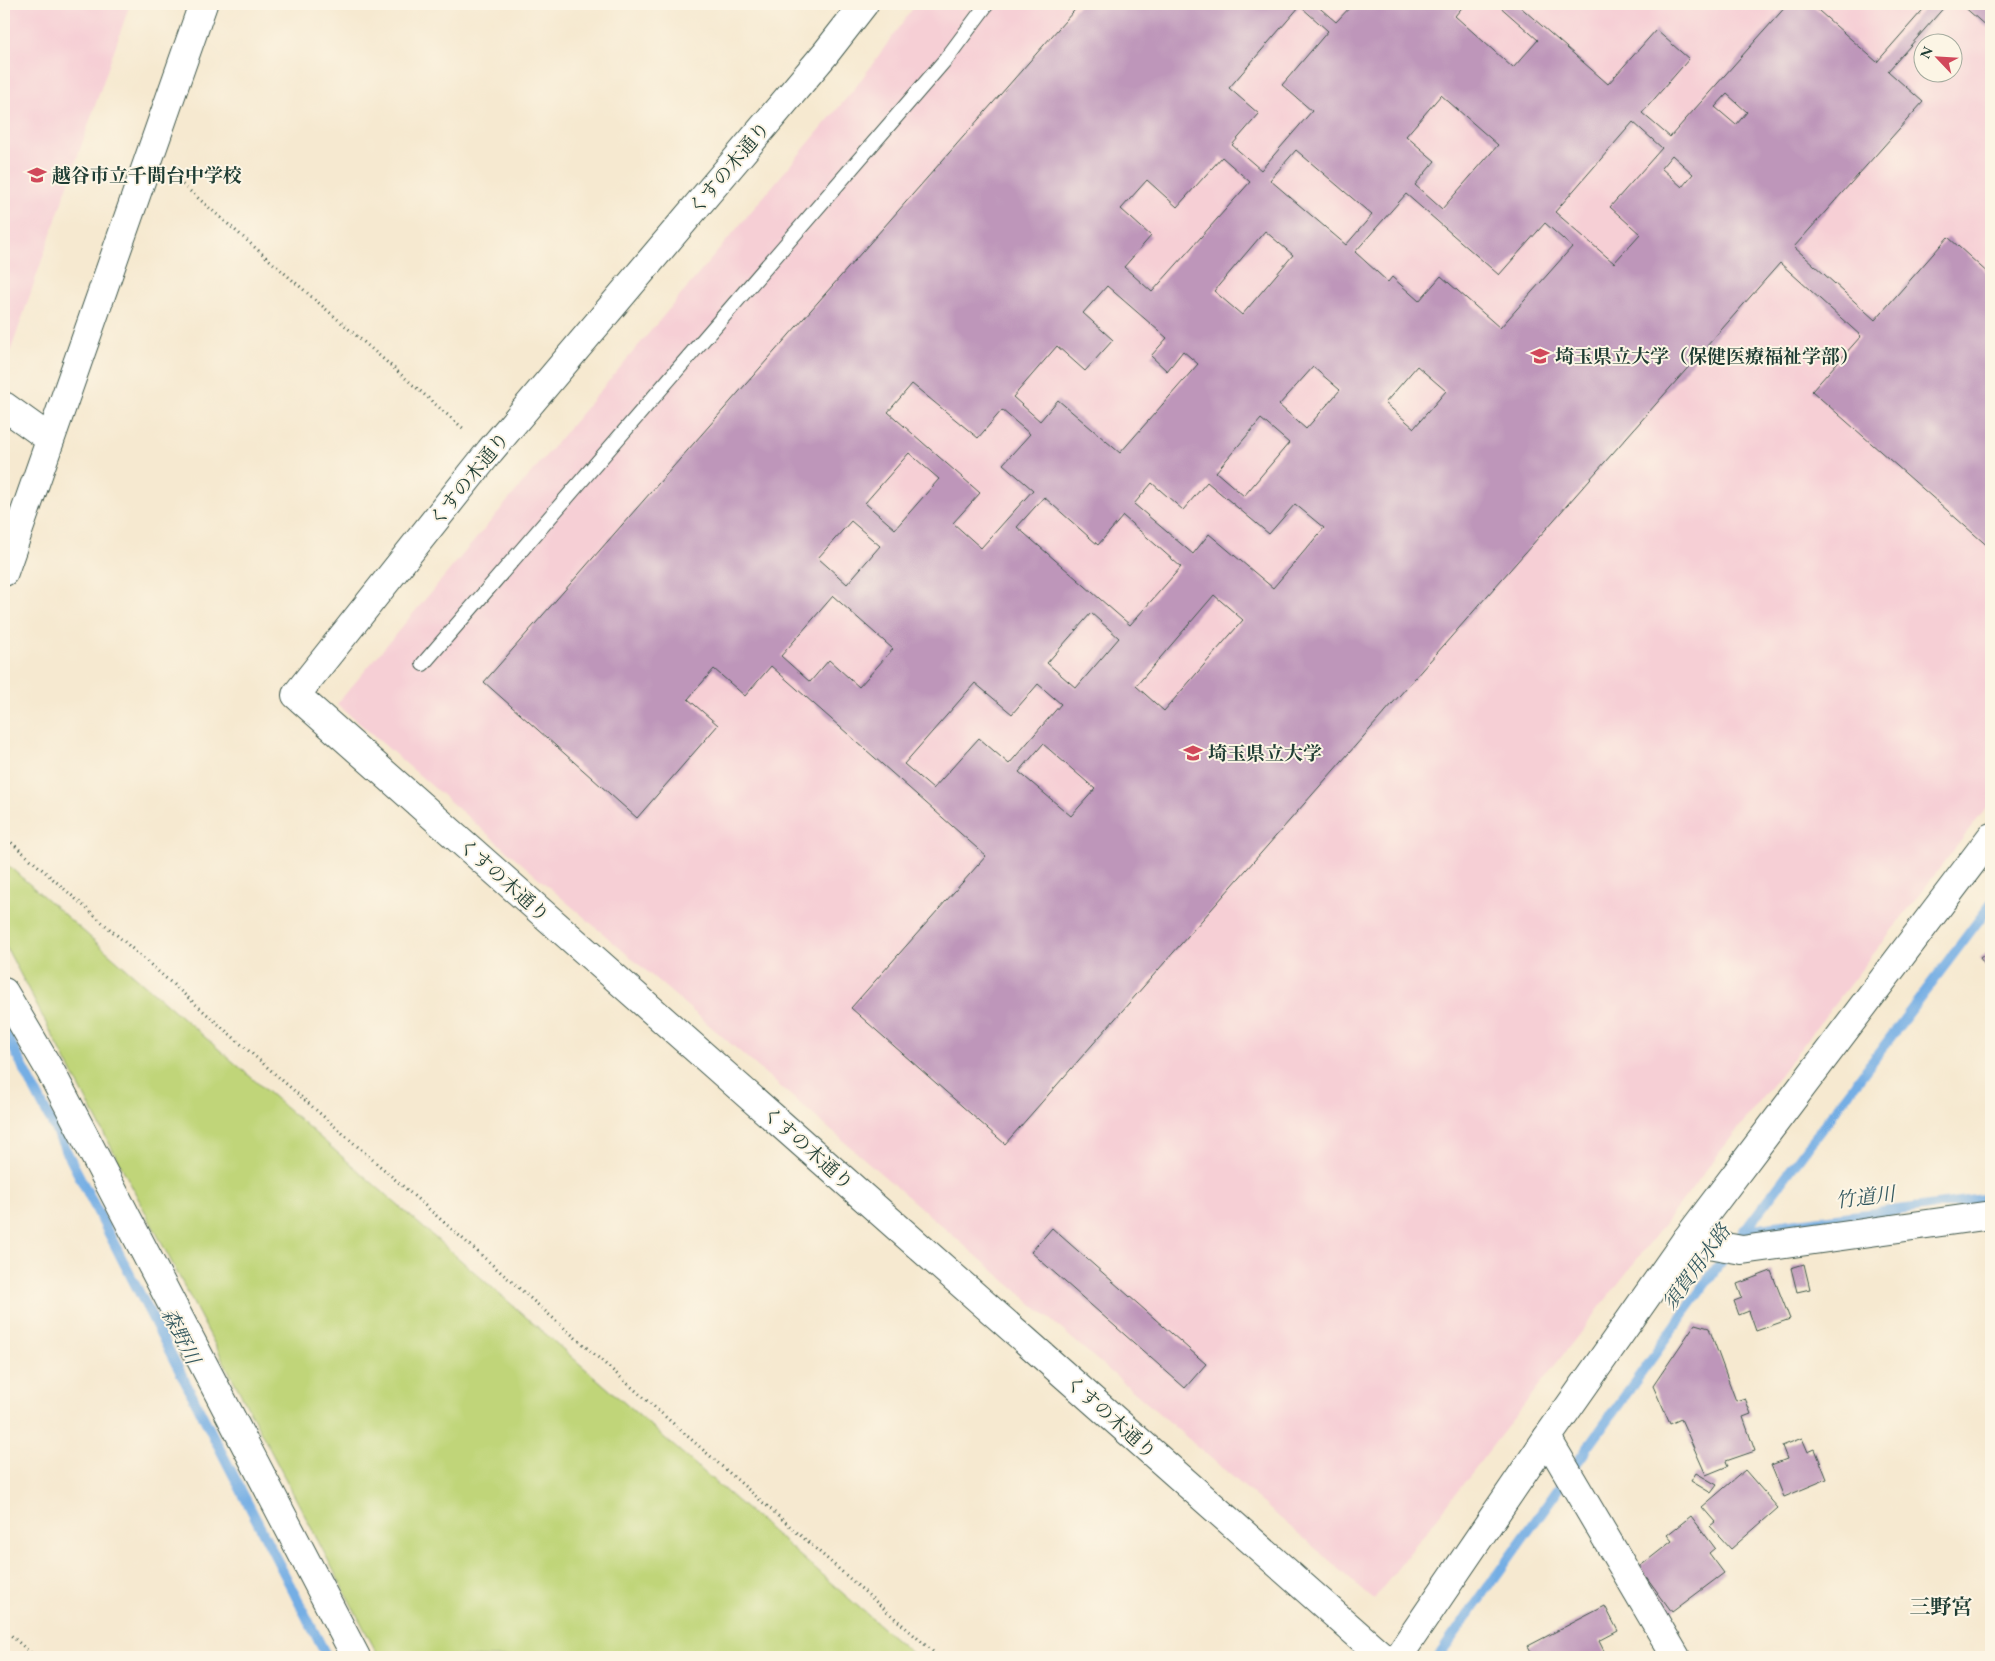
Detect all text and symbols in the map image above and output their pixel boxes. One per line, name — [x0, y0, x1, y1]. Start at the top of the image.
north arrow — [1912, 32, 1962, 82]
text: N — [1916, 43, 1937, 61]
street label: くすの木通り — [683, 116, 775, 220]
place label: 越谷市立千間台中学校 — [52, 163, 242, 188]
school or university icon: 越谷市立千間台中学校 — [26, 164, 48, 186]
place label: 埼玉県立大学（保健医療福祉学部） — [1555, 344, 1859, 369]
school or university icon: 埼玉県立大学（保健医療福祉学部） — [1529, 345, 1551, 367]
street label: くすの木通り — [423, 427, 515, 531]
place label: 埼玉県立大学 — [1208, 741, 1322, 766]
school or university icon: 埼玉県立大学 — [1182, 742, 1204, 764]
street label: くすの木通り — [453, 833, 555, 927]
street label: くすの木通り — [757, 1101, 859, 1195]
water label: 竹道川 — [1834, 1180, 1898, 1214]
water label: 須賀用水路 — [1656, 1217, 1737, 1315]
water label: 森野川 — [156, 1303, 207, 1370]
street label: くすの木通り — [1060, 1370, 1162, 1464]
district label: 三野宮 — [1910, 1593, 1973, 1620]

